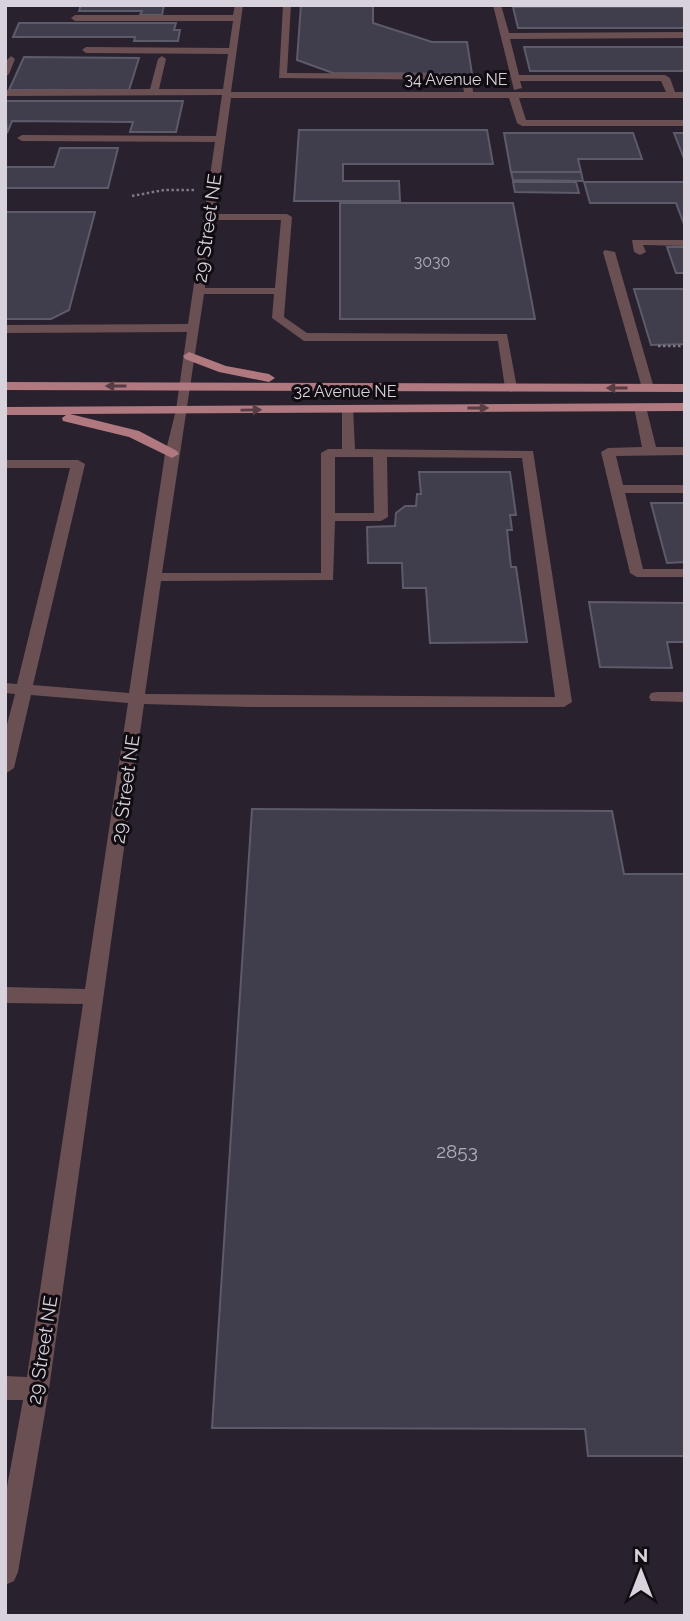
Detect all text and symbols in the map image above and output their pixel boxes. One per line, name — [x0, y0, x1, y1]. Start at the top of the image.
street label: 34 Avenue NE — [404, 70, 508, 89]
street label: 29 Street NE — [188, 172, 226, 284]
house number: 3030 — [414, 252, 450, 271]
one-way arrow — [105, 380, 127, 392]
street label: 32 Avenue NE — [294, 382, 397, 401]
one-way arrow — [605, 382, 627, 394]
one-way arrow — [467, 402, 489, 414]
one-way arrow — [240, 404, 262, 415]
street label: 29 Street NE — [106, 733, 144, 845]
house number: 2853 — [436, 1140, 478, 1162]
street label: 29 Street NE — [23, 1294, 61, 1406]
north arrow — [606, 1537, 676, 1607]
text: N — [634, 1544, 648, 1566]

